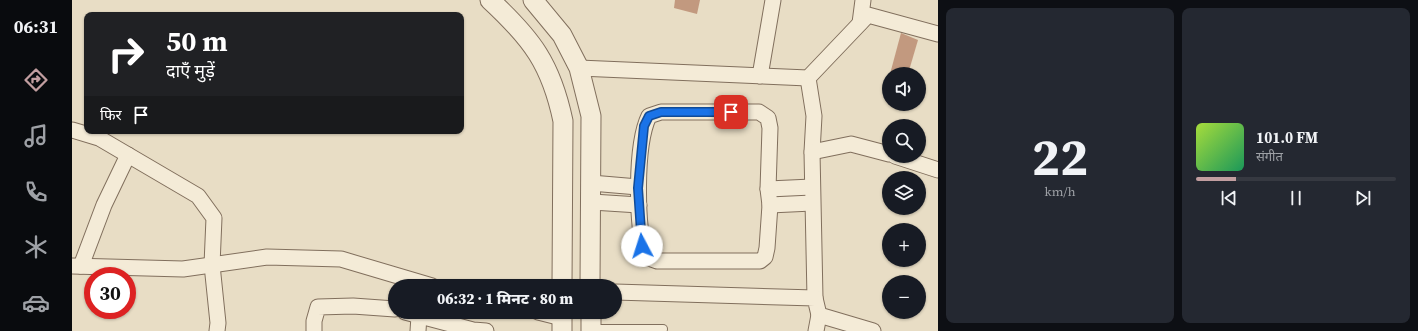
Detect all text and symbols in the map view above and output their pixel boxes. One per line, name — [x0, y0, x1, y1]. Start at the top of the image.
text: 06:31 — [14, 14, 58, 39]
text: 50 m — [166, 22, 228, 60]
icon: right — [100, 28, 152, 80]
text: दाएँ मुड़ें — [166, 58, 215, 83]
icon: directions — [22, 66, 50, 94]
map controls — [882, 67, 926, 319]
button: sound — [882, 67, 926, 111]
pin — [714, 95, 748, 129]
icon: arrive — [720, 101, 742, 123]
text: फिर — [100, 104, 122, 125]
icon: arrive — [130, 104, 152, 126]
button: search — [882, 119, 926, 163]
text: 22 — [1032, 121, 1088, 192]
icon: music — [22, 122, 50, 150]
text: 101.0 FM — [1256, 127, 1318, 148]
text: संगीत — [1256, 148, 1283, 165]
button: layers — [882, 171, 926, 215]
icon: phone — [22, 178, 50, 206]
text: km/h — [1045, 183, 1075, 200]
icon: previous — [1218, 187, 1240, 209]
icon: pause — [1285, 187, 1307, 209]
icon: next — [1352, 187, 1374, 209]
button: + — [882, 223, 926, 267]
position arrow — [621, 225, 663, 267]
icon: climate — [22, 233, 50, 261]
speed limit sign: 30 — [84, 267, 136, 319]
button: − — [882, 275, 926, 319]
text: 06:32 · 1 मिनट · 80 m — [437, 288, 573, 309]
icon: car — [22, 289, 50, 317]

